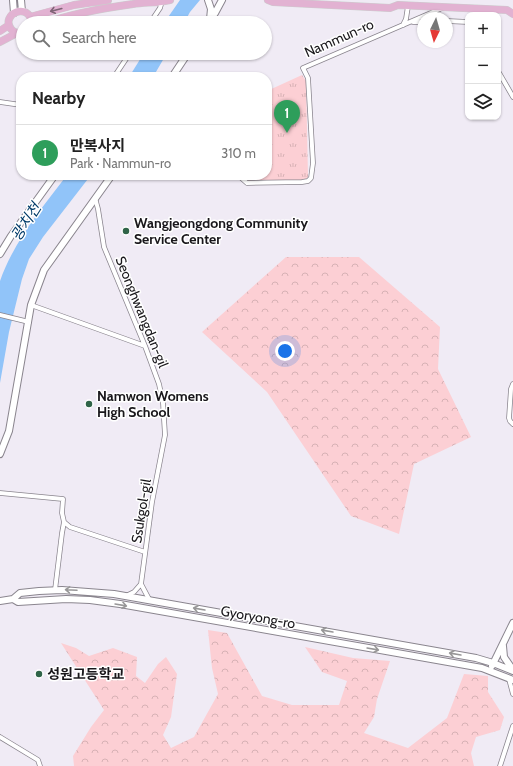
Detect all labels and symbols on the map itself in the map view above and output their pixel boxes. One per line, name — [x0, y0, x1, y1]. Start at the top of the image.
one-way arrow — [50, 7, 63, 14]
north arrow — [417, 12, 453, 48]
street label: Nammun-ro — [302, 15, 377, 61]
pin: 1 — [274, 100, 300, 133]
water label: 광치천 — [7, 198, 46, 244]
place label: Wangjeongdong Community Service Center — [134, 214, 308, 248]
marker: Wangjeongdong Community Service Center — [121, 226, 131, 236]
street label: Seonghwangdan-gil — [111, 254, 173, 371]
your location — [275, 341, 295, 361]
place label: Namwon Womens High School — [97, 387, 209, 421]
marker: Namwon Womens High School — [84, 399, 94, 409]
street label: Ssukgol-gil — [127, 477, 155, 544]
one-way arrow — [65, 587, 78, 594]
one-way arrow — [114, 601, 127, 609]
street label: Gyoryong-ro — [219, 602, 297, 632]
one-way arrow — [193, 605, 206, 613]
one-way arrow — [321, 627, 334, 635]
one-way arrow — [366, 645, 379, 653]
one-way arrow — [449, 650, 462, 658]
place label: 성원고등학교 — [47, 665, 124, 683]
marker: 성원고등학교 — [34, 669, 44, 679]

